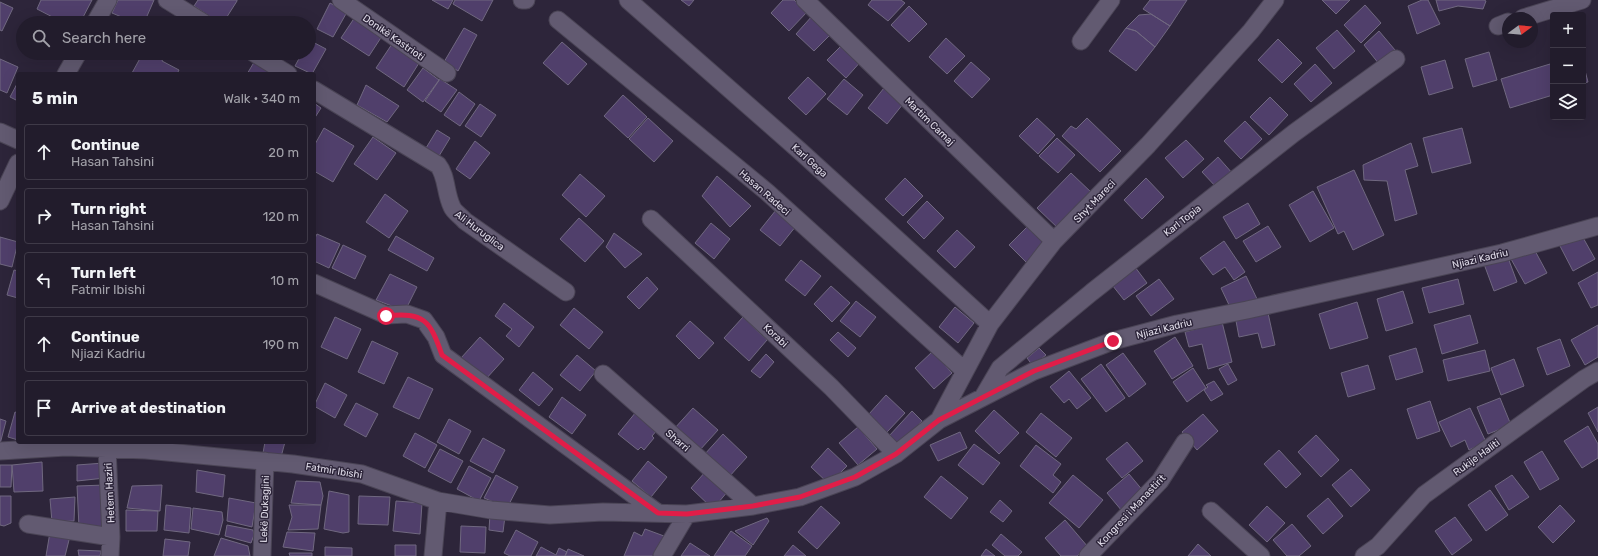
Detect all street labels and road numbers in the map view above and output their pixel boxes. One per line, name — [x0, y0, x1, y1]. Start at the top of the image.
street label: Donikë Kastrioti — [360, 12, 427, 64]
street label: Martim Camaj — [902, 95, 957, 148]
street label: Karl Gega — [789, 142, 830, 180]
street label: Hasan Radeci — [736, 167, 792, 218]
street label: Shyt Mareci — [1071, 178, 1118, 226]
street label: Karl Topia — [1161, 202, 1204, 239]
street label: Ali Huruglica — [452, 208, 507, 253]
street label: Njiazi Kadriu — [1451, 247, 1509, 271]
street label: Njiazi Kadriu — [1135, 316, 1193, 342]
street label: Korabi — [761, 321, 790, 350]
street label: Sharri — [663, 427, 692, 454]
street label: Rukije Haliti — [1451, 437, 1502, 479]
street label: Fatmir Ibishi — [305, 461, 363, 481]
street label: Hetem Haziri — [102, 463, 118, 523]
street label: Kongresi i Manastirit — [1095, 472, 1168, 549]
street label: Lekë Dukagjini — [258, 475, 272, 543]

